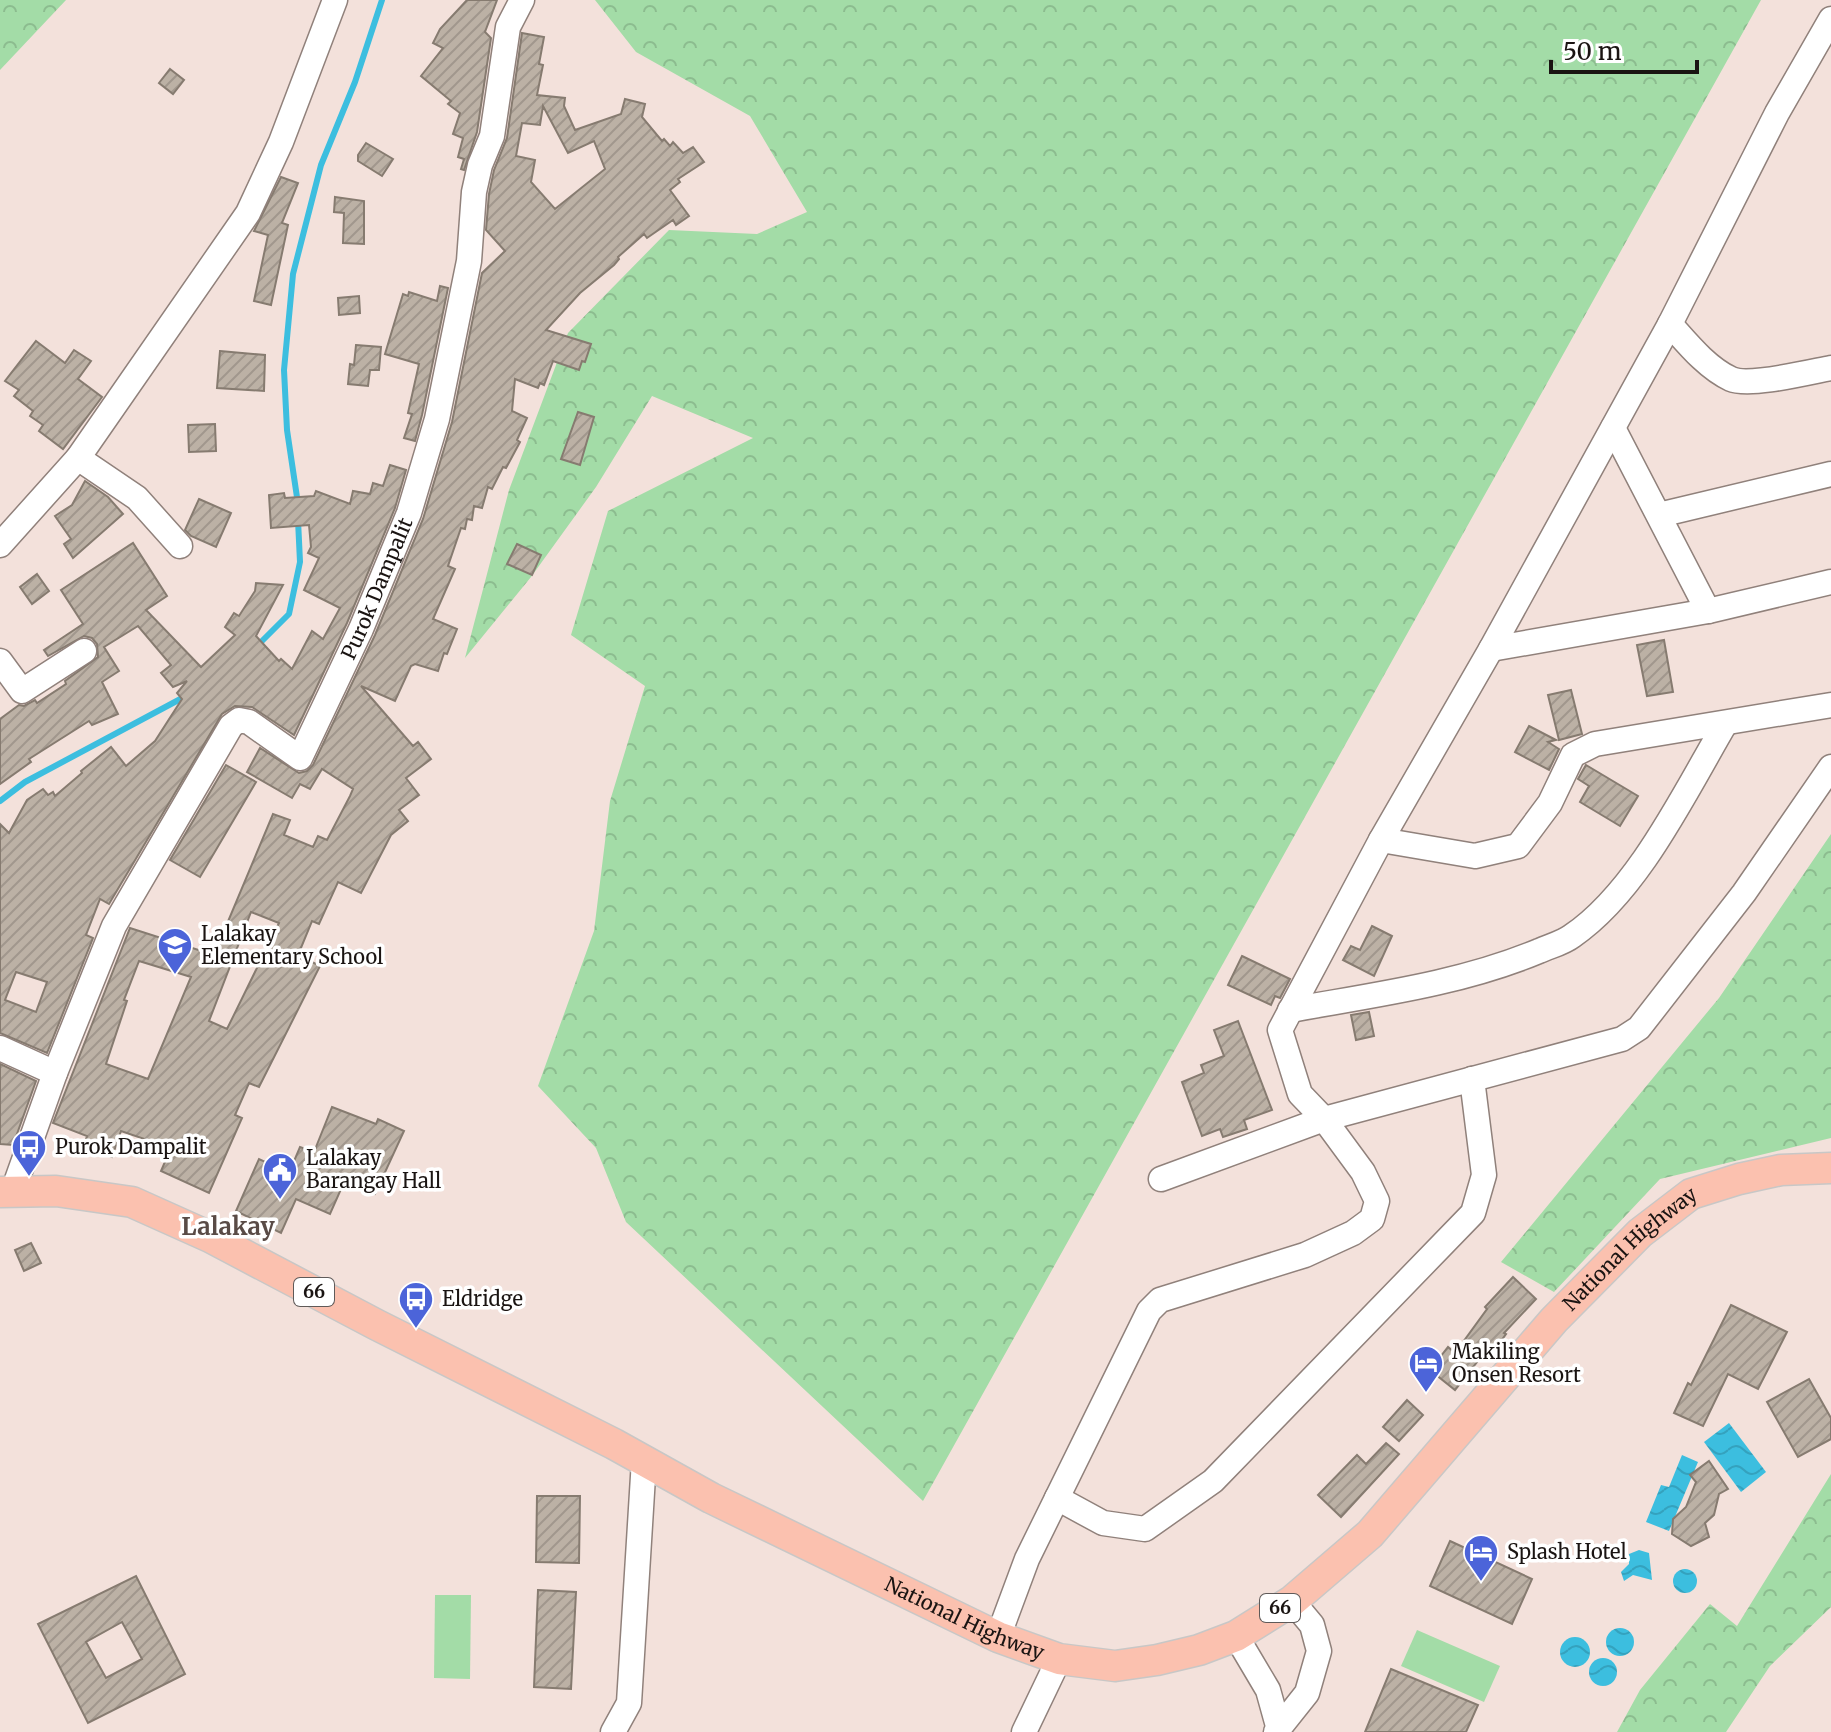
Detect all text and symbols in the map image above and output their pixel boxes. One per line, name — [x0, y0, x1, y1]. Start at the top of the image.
scale bar — [1551, 24, 1697, 74]
text: 50 m — [1563, 36, 1622, 67]
street label: Purok Dampalit — [335, 514, 418, 664]
place label: Lalakay Elementary School — [201, 921, 383, 969]
school or university icon: Lalakay Elementary School — [156, 926, 194, 976]
bus stop icon: Purok Dampalit — [10, 1128, 48, 1178]
place label: Purok Dampalit — [55, 1134, 207, 1159]
place label: Lalakay Barangay Hall — [306, 1145, 441, 1193]
public building icon: Lalakay Barangay Hall — [261, 1151, 299, 1201]
street label: National Highway — [1557, 1181, 1702, 1316]
district label: Lalakay — [181, 1211, 275, 1242]
road number: 66 — [294, 1278, 334, 1306]
bus stop icon: Eldridge — [397, 1280, 435, 1330]
place label: Eldridge — [442, 1286, 523, 1311]
place label: Makiling Onsen Resort — [1452, 1339, 1581, 1387]
hotel icon: Makiling Onsen Resort — [1407, 1344, 1445, 1394]
hotel icon: Splash Hotel — [1462, 1533, 1500, 1583]
place label: Splash Hotel — [1507, 1539, 1627, 1564]
street label: National Highway — [881, 1571, 1048, 1665]
road number: 66 — [1260, 1594, 1300, 1622]

